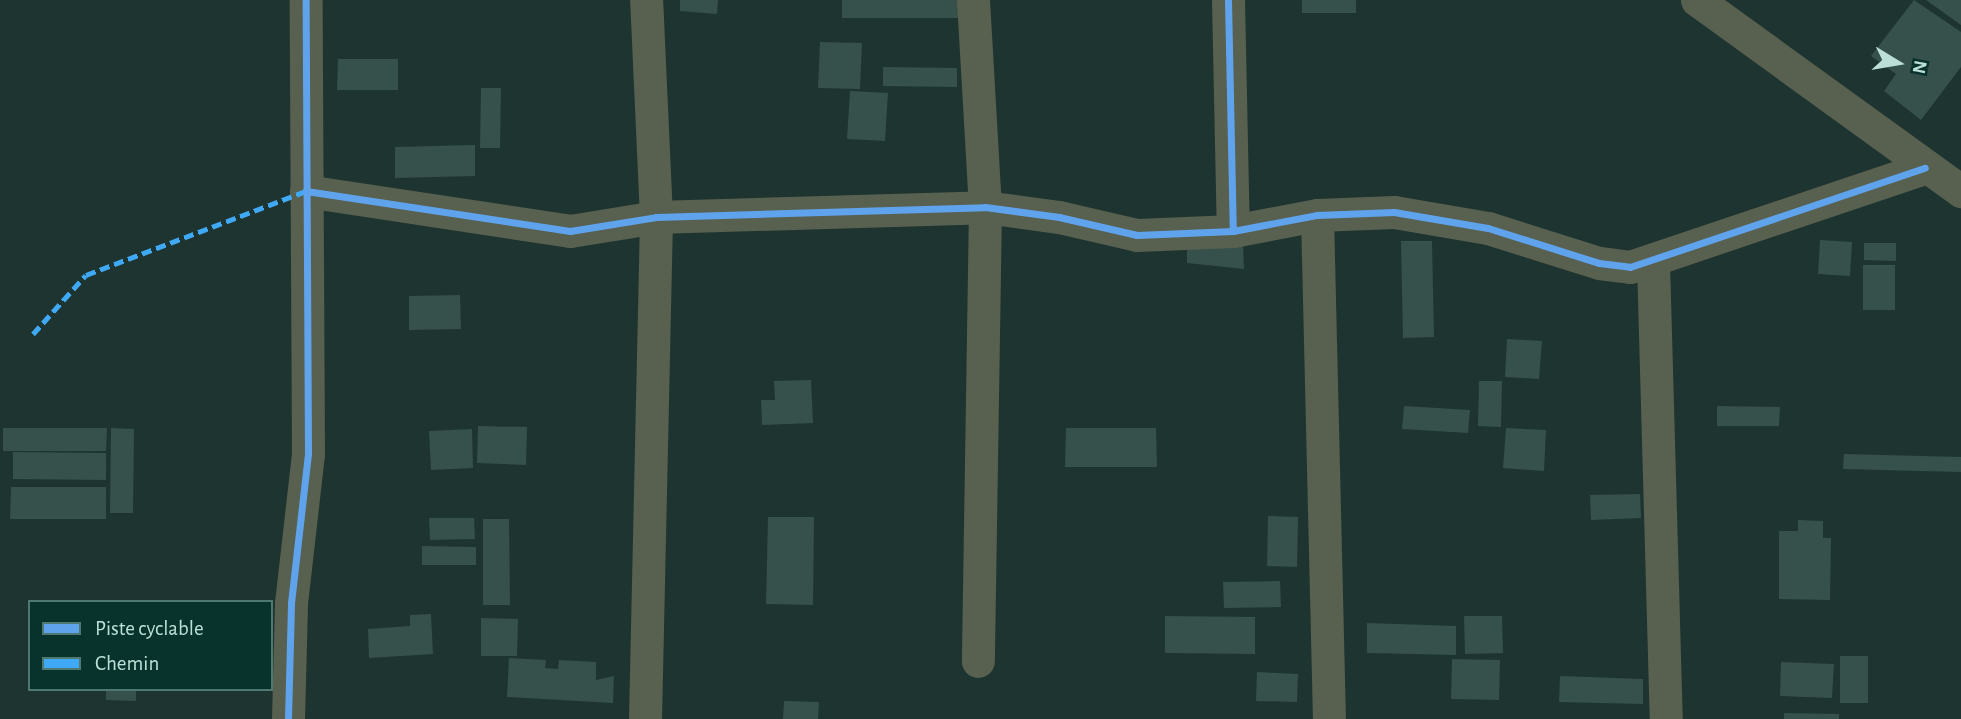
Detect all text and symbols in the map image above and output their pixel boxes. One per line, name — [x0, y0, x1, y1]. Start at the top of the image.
north arrow — [1863, 28, 1933, 98]
text: N — [1909, 59, 1930, 75]
legend — [28, 600, 273, 691]
text: Piste cyclable — [95, 618, 204, 639]
text: Chemin — [95, 653, 159, 674]

